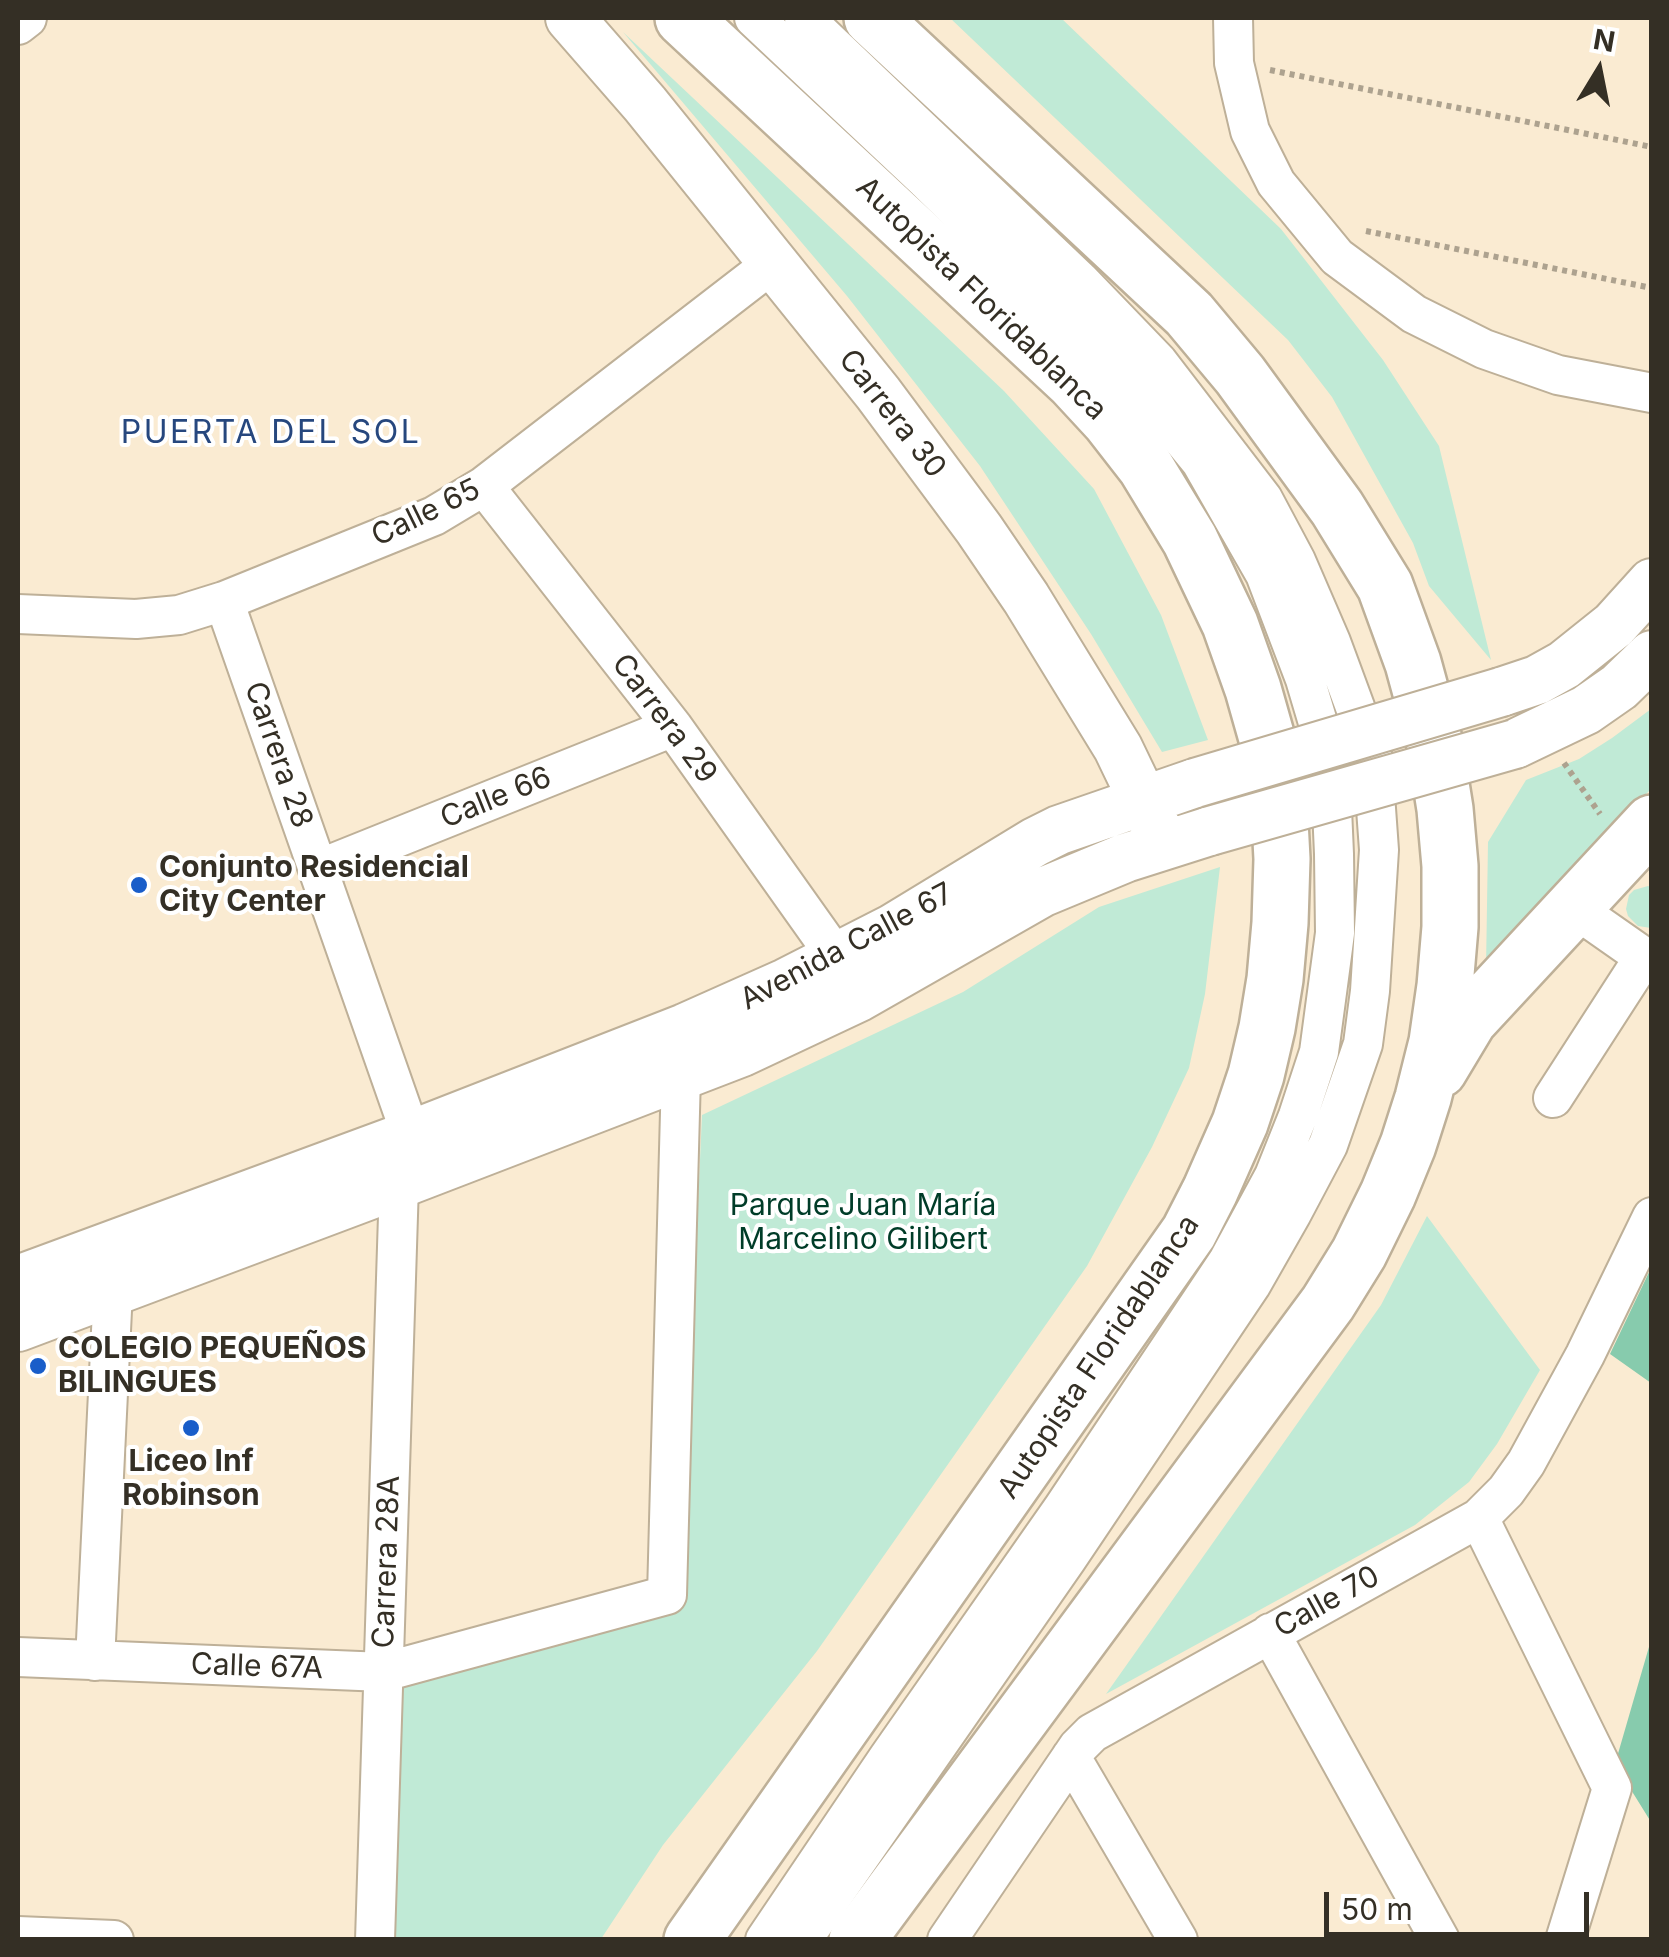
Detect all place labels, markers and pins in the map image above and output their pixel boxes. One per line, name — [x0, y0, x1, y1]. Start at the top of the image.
place label: Conjunto Residencial City Center — [159, 850, 469, 920]
marker: Conjunto Residencial City Center — [128, 874, 150, 896]
place label: COLEGIO PEQUEÑOS BILINGUES — [58, 1331, 366, 1402]
marker: COLEGIO PEQUEÑOS BILINGUES — [27, 1355, 49, 1377]
marker: Liceo Inf Robinson — [180, 1417, 202, 1439]
place label: Liceo Inf Robinson — [122, 1444, 260, 1514]

